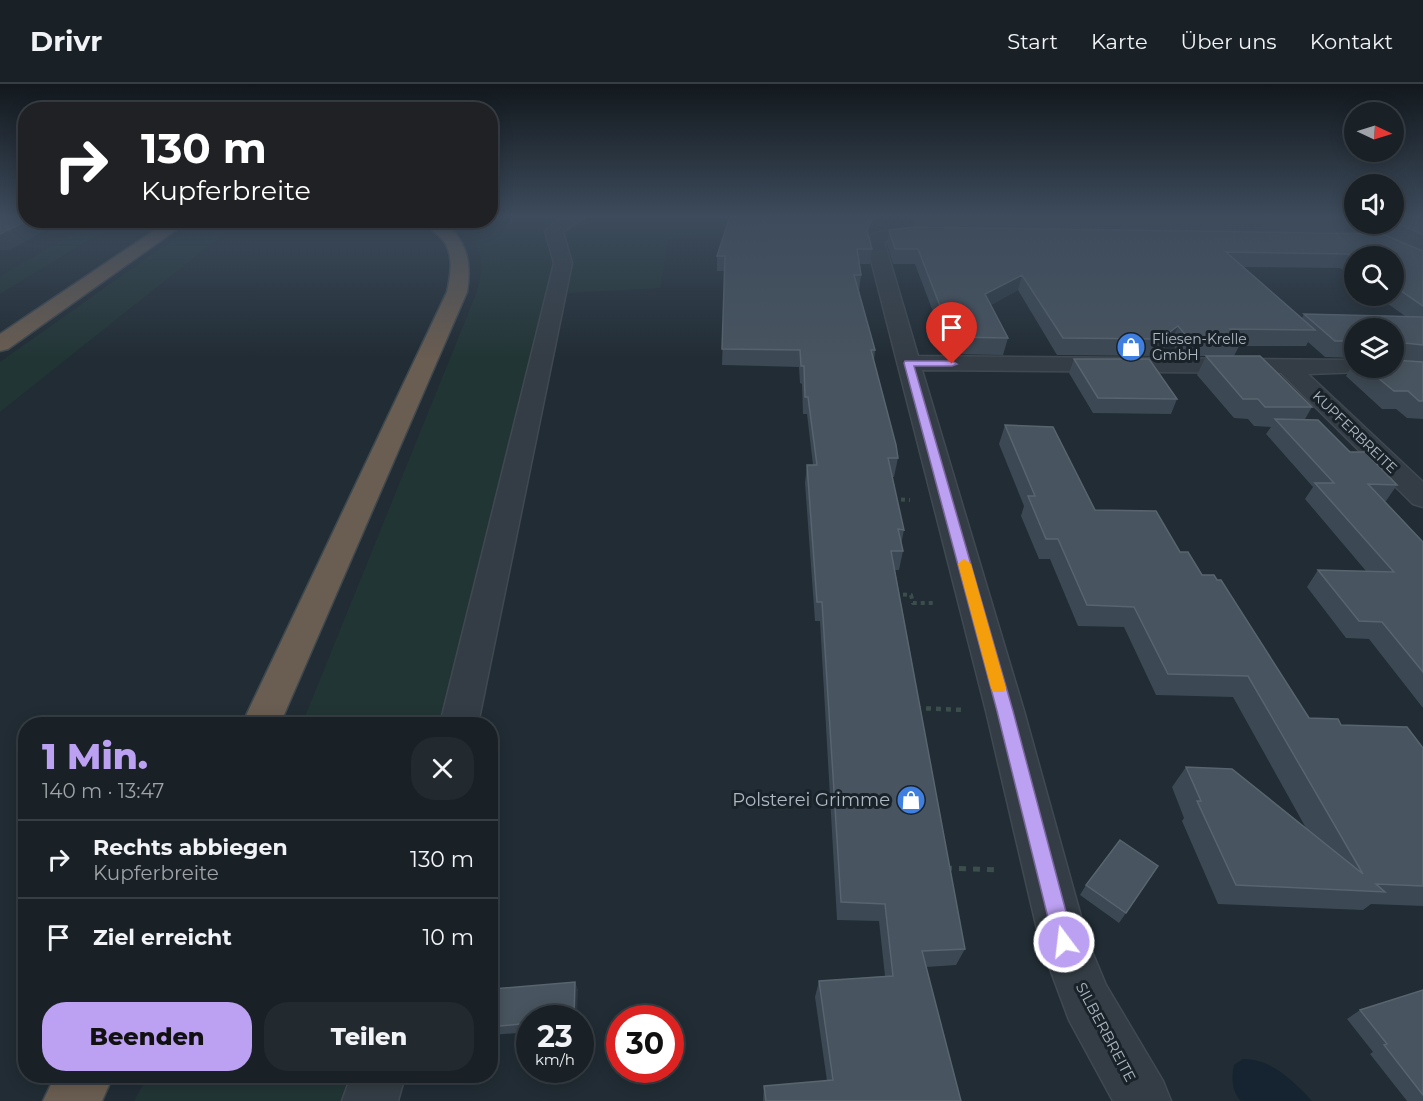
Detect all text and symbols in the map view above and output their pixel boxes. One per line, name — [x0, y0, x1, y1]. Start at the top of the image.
text: Drivr — [30, 24, 102, 58]
text: Start — [1007, 29, 1058, 54]
text: Karte — [1091, 29, 1148, 54]
text: Über uns — [1181, 29, 1277, 54]
text: Kontakt — [1310, 29, 1393, 54]
north arrow — [1344, 102, 1404, 162]
map controls — [1344, 102, 1404, 378]
text: 130 m — [141, 122, 267, 174]
icon: right — [42, 126, 120, 204]
text: Kupferbreite — [141, 174, 311, 207]
button: sound — [1344, 174, 1404, 234]
button: search — [1344, 246, 1404, 306]
pin — [926, 302, 977, 364]
icon: arrive — [935, 311, 968, 344]
button: layers — [1344, 318, 1404, 378]
place label: Fliesen-Krelle GmbH — [1152, 330, 1247, 364]
shop icon: Fliesen-Krelle GmbH — [1115, 331, 1147, 363]
street label: KUPFERBREITE — [1309, 387, 1401, 477]
text: 1 Min. — [42, 734, 148, 778]
button: close — [411, 737, 474, 800]
text: 140 m · 13:47 — [42, 779, 164, 803]
shop icon: Polsterei Grimme — [895, 784, 927, 816]
place label: Polsterei Grimme — [732, 789, 890, 811]
text: Rechts abbiegen — [93, 834, 288, 861]
icon: right — [42, 843, 75, 876]
text: 130 m — [410, 846, 474, 873]
text: Kupferbreite — [93, 861, 219, 885]
position arrow — [1032, 910, 1096, 974]
icon: arrive — [42, 921, 75, 954]
text: Ziel erreicht — [93, 924, 232, 951]
text: 10 m — [422, 924, 474, 951]
street label: SILBERBREITE — [1072, 979, 1140, 1085]
button: Beenden — [42, 1002, 252, 1071]
button: Teilen — [264, 1002, 474, 1071]
speed limit sign: 30 — [606, 1005, 684, 1083]
text: 23 — [537, 1018, 573, 1055]
text: km/h — [535, 1050, 575, 1069]

